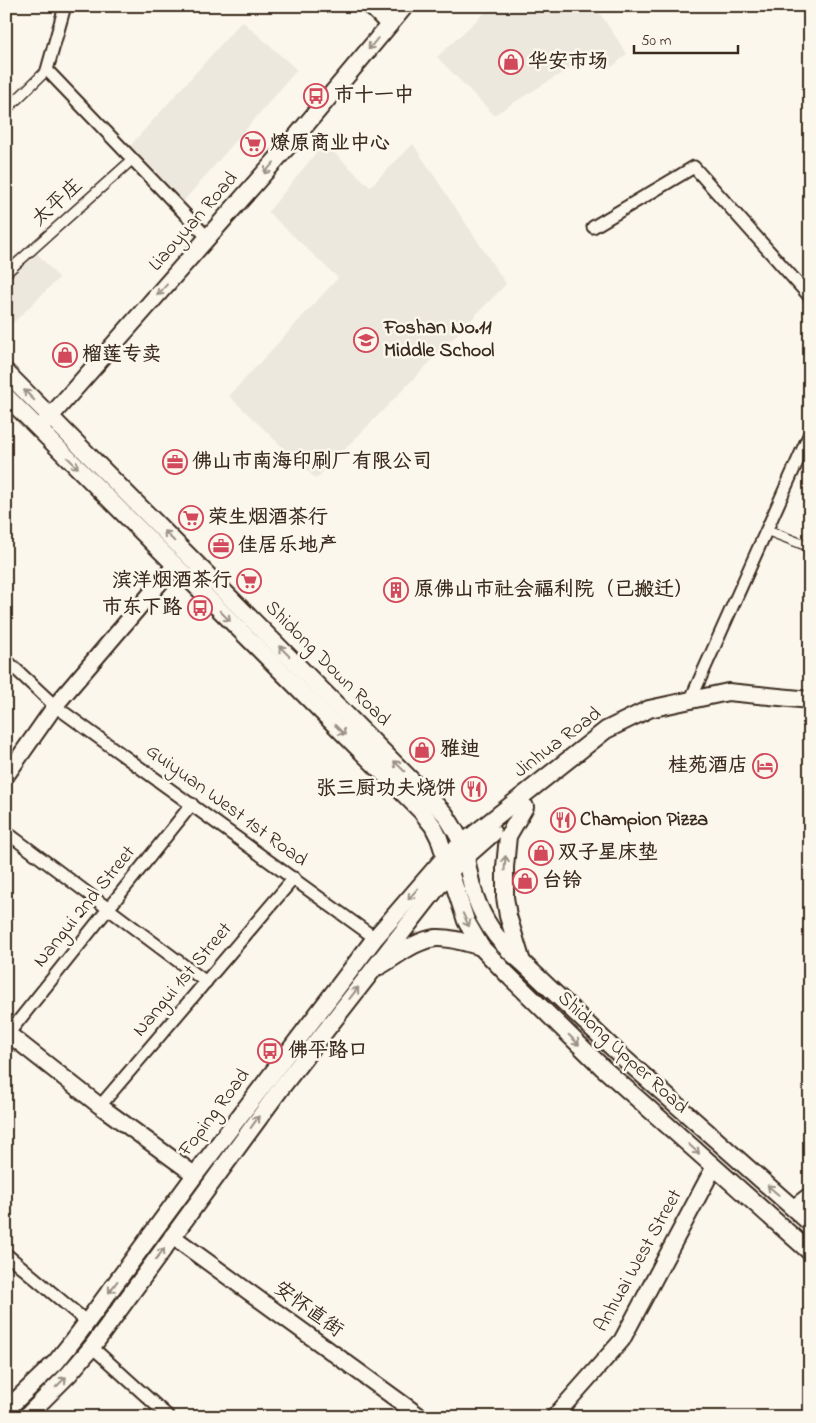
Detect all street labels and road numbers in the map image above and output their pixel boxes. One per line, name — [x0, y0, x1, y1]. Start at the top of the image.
street label: Liaoyuan Road — [142, 166, 246, 278]
street label: 太平庄 — [26, 172, 90, 234]
street label: Shidong Down Road — [257, 594, 397, 734]
street label: Jinhua Road — [508, 700, 608, 786]
street label: Guiyuan West 1st Road — [139, 737, 313, 875]
street label: Nangui 2nd Street — [27, 840, 144, 975]
street label: Nangui 1st Street — [126, 916, 241, 1044]
street label: Shidong Upper Road — [549, 985, 694, 1122]
street label: Foping Road — [172, 1063, 258, 1164]
street label: Anhuai West Street — [588, 1184, 690, 1338]
street label: 安怀直街 — [267, 1275, 349, 1345]

